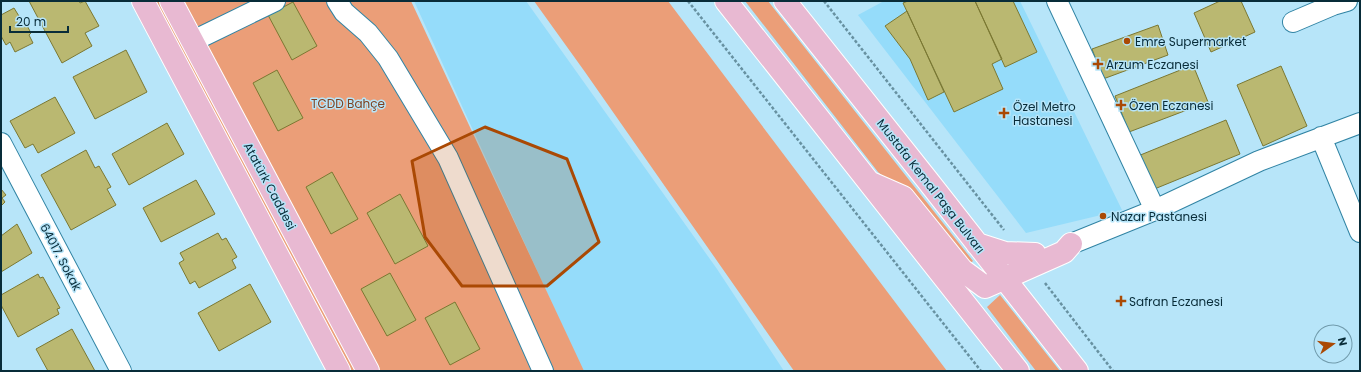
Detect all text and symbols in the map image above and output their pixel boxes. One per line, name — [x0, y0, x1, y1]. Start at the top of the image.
scale bar — [10, 8, 68, 34]
text: 20 m — [16, 13, 46, 30]
place label: Emre Supermarket — [1135, 33, 1246, 50]
marker: Emre Supermarket — [1122, 36, 1132, 46]
place label: Arzum Eczanesi — [1106, 56, 1199, 73]
marker: Arzum Eczanesi — [1093, 59, 1103, 69]
park label: TCDD Bahçe — [311, 95, 385, 112]
place label: Özen Eczanesi — [1129, 97, 1214, 114]
place label: Özel Metro Hastanesi — [1013, 98, 1076, 129]
marker: Özen Eczanesi — [1116, 100, 1126, 110]
marker: Özel Metro Hastanesi — [998, 107, 1010, 119]
street label: Mustafa Kemal Paşa Bulvarı — [873, 115, 989, 257]
street label: Atatürk Caddesi — [240, 139, 300, 233]
place label: Nazar Pastanesi — [1111, 208, 1207, 225]
marker: Nazar Pastanesi — [1098, 211, 1108, 221]
street label: 64017. Sokak — [36, 220, 86, 294]
place label: Safran Eczanesi — [1129, 293, 1223, 310]
marker: Safran Eczanesi — [1116, 296, 1126, 306]
north arrow — [1313, 324, 1353, 364]
text: N — [1334, 336, 1351, 348]

